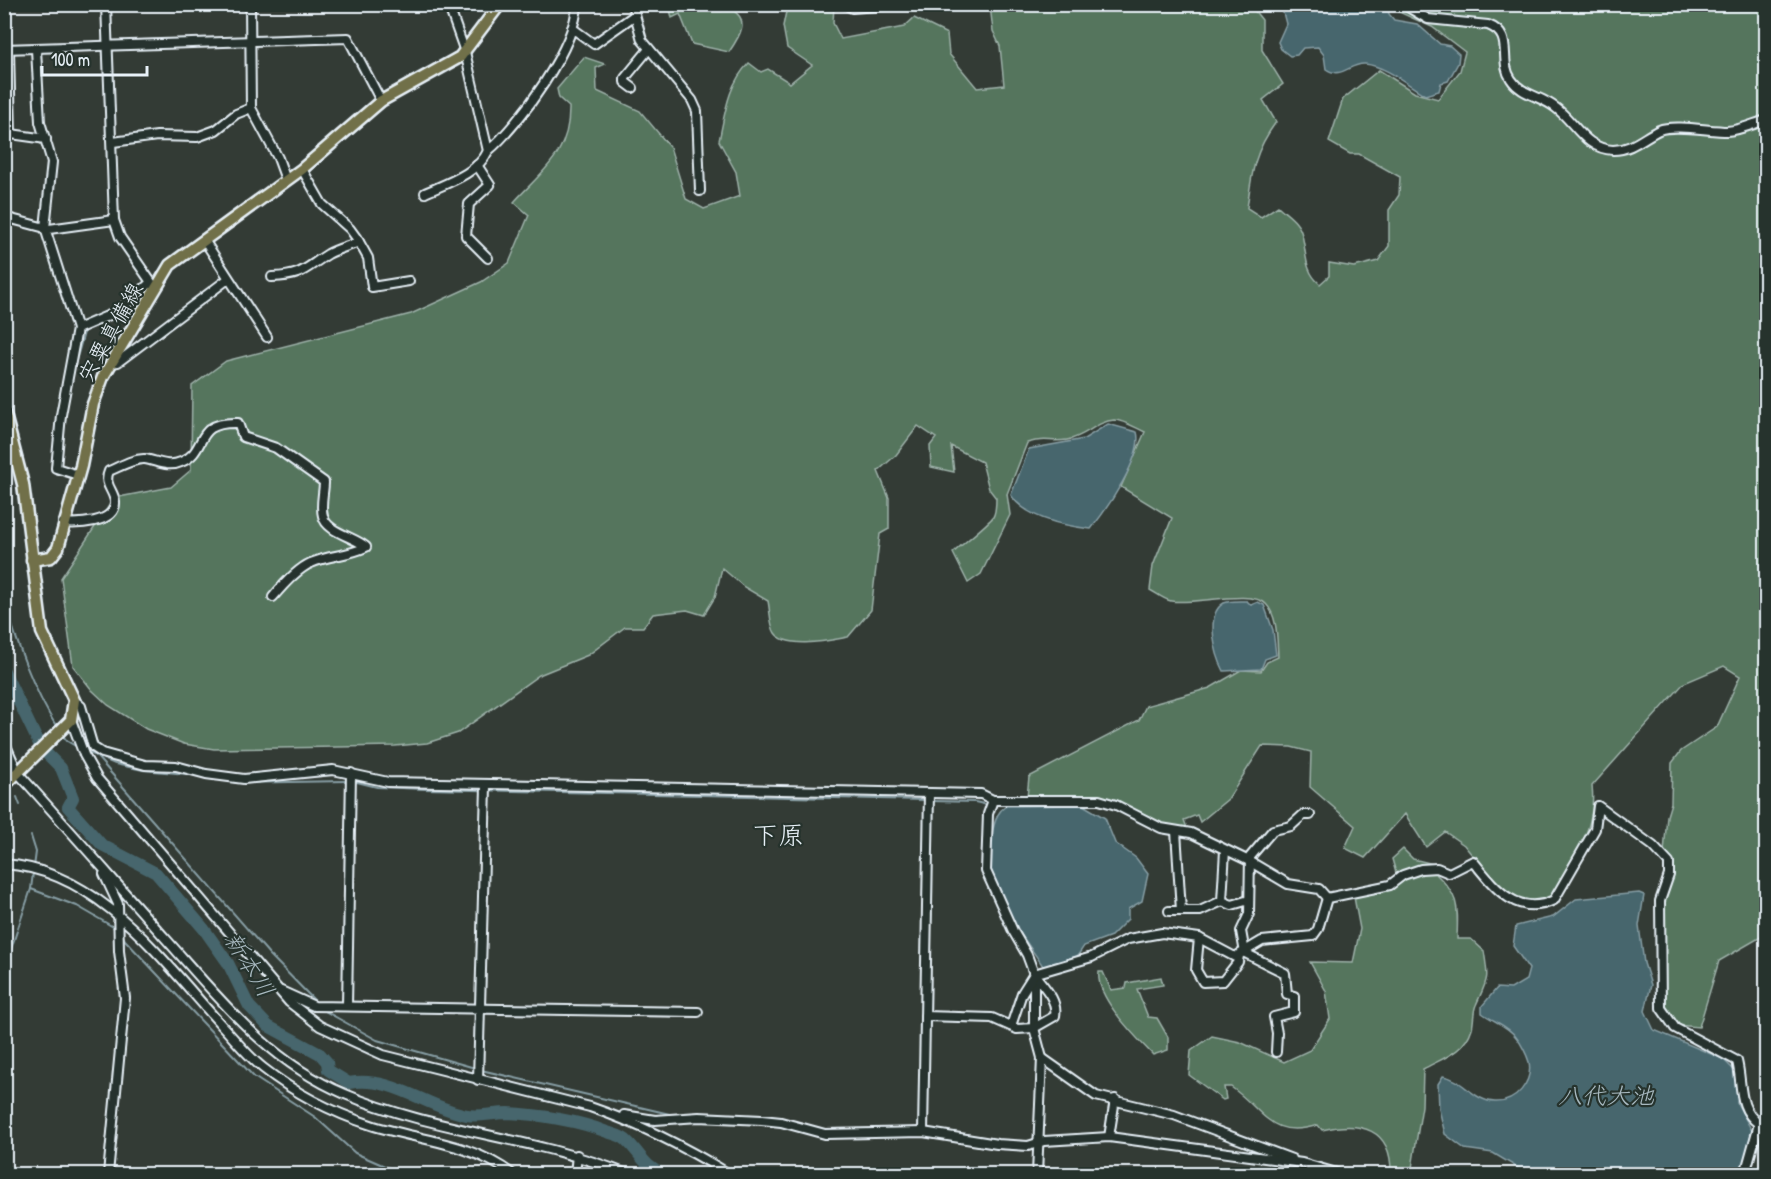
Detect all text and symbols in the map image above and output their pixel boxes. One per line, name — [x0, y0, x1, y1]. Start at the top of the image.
scale bar — [42, 39, 147, 77]
text: 100 m — [51, 47, 90, 72]
street label: 宍粟真備線 — [70, 277, 150, 387]
district label: 下原 — [752, 817, 804, 852]
water label: 新本川 — [217, 925, 283, 1003]
water label: 八代大池 — [1558, 1079, 1655, 1111]

